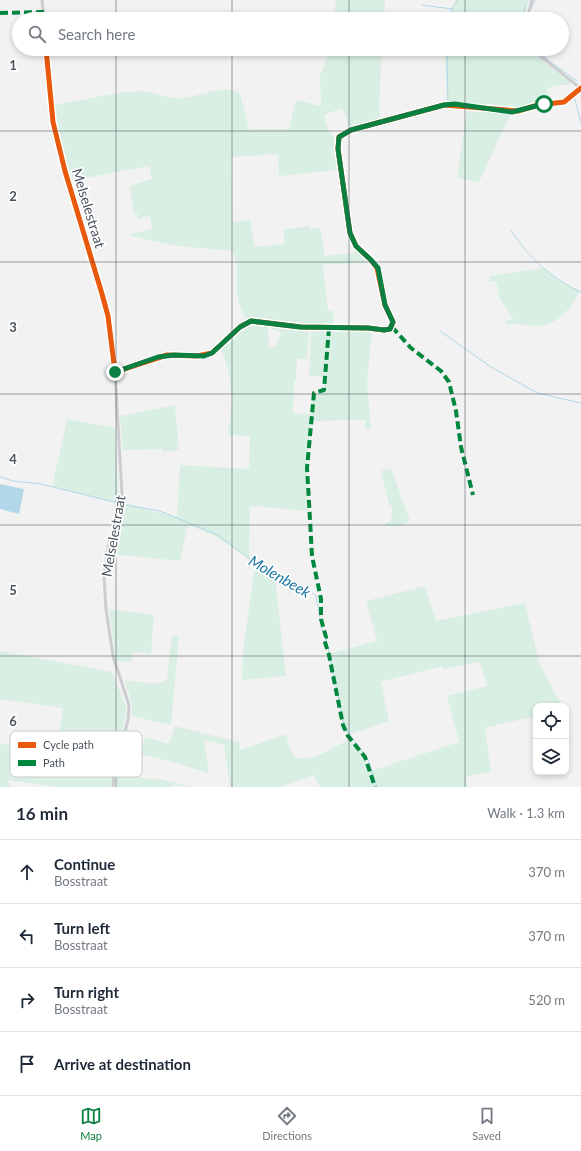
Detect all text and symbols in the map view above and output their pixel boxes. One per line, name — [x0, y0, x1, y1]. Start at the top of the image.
search box — [12, 12, 569, 56]
icon: search — [26, 23, 48, 45]
text: Search here — [58, 25, 135, 43]
text: 1 — [9, 57, 17, 73]
route start — [535, 95, 553, 113]
street label: Melselestraat — [69, 166, 109, 250]
text: 2 — [9, 188, 17, 204]
text: 3 — [9, 319, 17, 335]
route end — [106, 363, 124, 381]
text: 4 — [9, 451, 17, 467]
street label: Melselestraat — [97, 494, 129, 578]
water label: Molenbeek — [246, 551, 315, 601]
text: 5 — [9, 582, 17, 598]
map controls — [533, 703, 569, 775]
button: locate — [533, 703, 569, 739]
text: 6 — [9, 713, 17, 729]
legend — [10, 731, 142, 777]
text: Cycle path — [43, 738, 94, 751]
button: layers — [533, 739, 569, 775]
text: Path — [43, 756, 65, 769]
text: 16 min — [16, 803, 68, 824]
text: Walk · 1.3 km — [487, 805, 565, 821]
text: Continue — [54, 855, 115, 873]
icon: ahead — [16, 861, 38, 883]
text: 370 m — [528, 864, 565, 880]
text: Bosstraat — [54, 873, 108, 889]
text: Turn left — [54, 919, 110, 937]
icon: left — [16, 925, 38, 947]
text: 370 m — [528, 928, 565, 944]
text: Bosstraat — [54, 937, 108, 953]
text: Turn right — [54, 983, 119, 1001]
icon: right — [16, 989, 38, 1011]
text: 520 m — [528, 992, 565, 1008]
text: Bosstraat — [54, 1001, 108, 1017]
icon: arrive — [16, 1053, 38, 1075]
text: Arrive at destination — [54, 1055, 191, 1073]
tab: Map — [80, 1105, 102, 1142]
tab: Directions — [262, 1105, 312, 1142]
tab: Saved — [472, 1105, 501, 1142]

